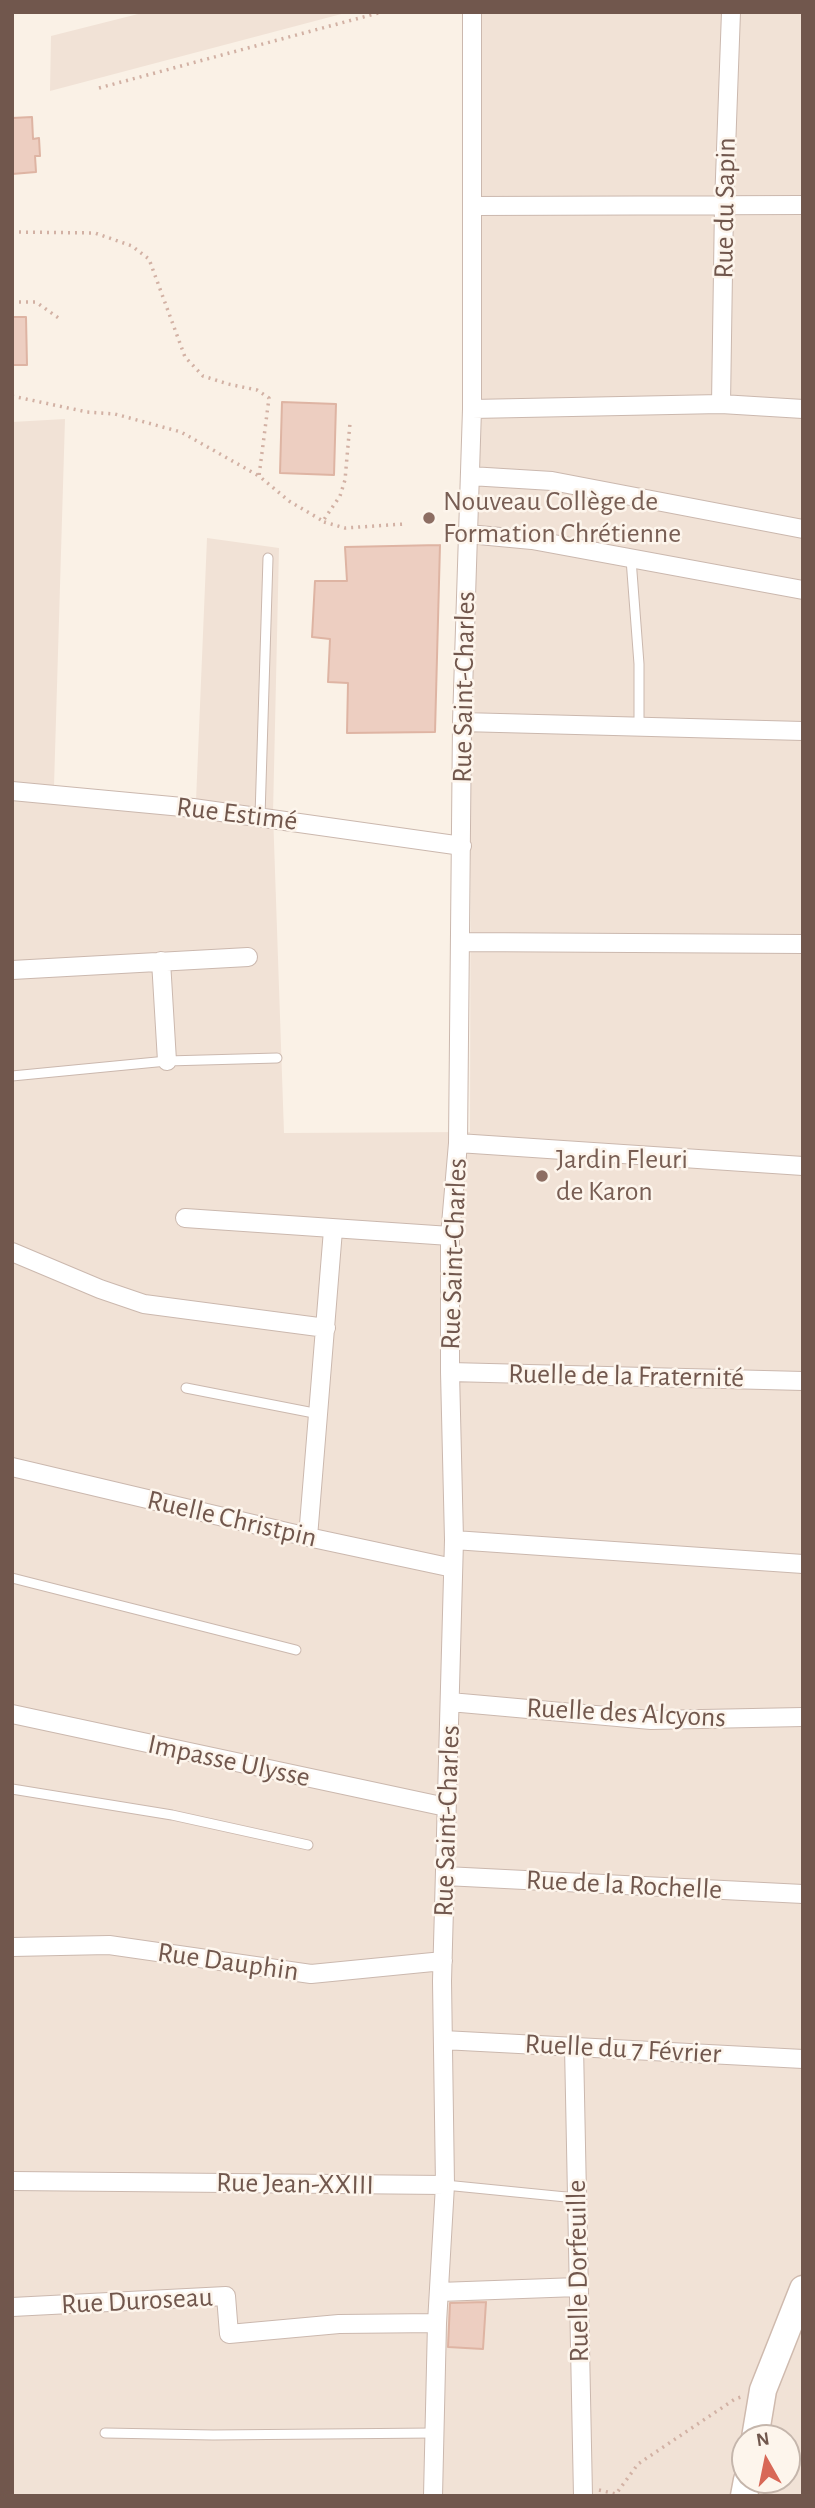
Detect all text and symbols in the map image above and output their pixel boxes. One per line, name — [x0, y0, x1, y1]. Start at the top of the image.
street label: Rue du Sapin — [707, 137, 743, 279]
place label: Nouveau Collège de Formation Chrétienne — [443, 485, 681, 551]
marker: Nouveau Collège de Formation Chrétienne — [421, 510, 437, 526]
street label: Rue Saint-Charles — [446, 591, 482, 783]
street label: Rue Estimé — [175, 790, 299, 838]
place label: Jardin Fleuri de Karon — [556, 1143, 688, 1209]
street label: Rue Saint-Charles — [434, 1158, 474, 1350]
marker: Jardin Fleuri de Karon — [534, 1168, 550, 1184]
street label: Ruelle de la Fraternité — [508, 1357, 744, 1395]
street label: Ruelle Christpin — [144, 1483, 320, 1555]
street label: Ruelle des Alcyons — [525, 1691, 727, 1735]
street label: Rue Saint-Charles — [427, 1725, 467, 1917]
street label: Impasse Ulysse — [145, 1727, 313, 1795]
street label: Rue de la Rochelle — [525, 1863, 723, 1907]
street label: Rue Dauphin — [155, 1935, 301, 1989]
street label: Ruelle du 7 Février — [524, 2027, 722, 2071]
street label: Rue Jean-XXIII — [216, 2166, 374, 2202]
street label: Ruelle Dorfeuille — [560, 2179, 596, 2363]
street label: Rue Duroseau — [60, 2280, 214, 2322]
north arrow — [731, 2424, 801, 2494]
text: N — [755, 2429, 771, 2450]

